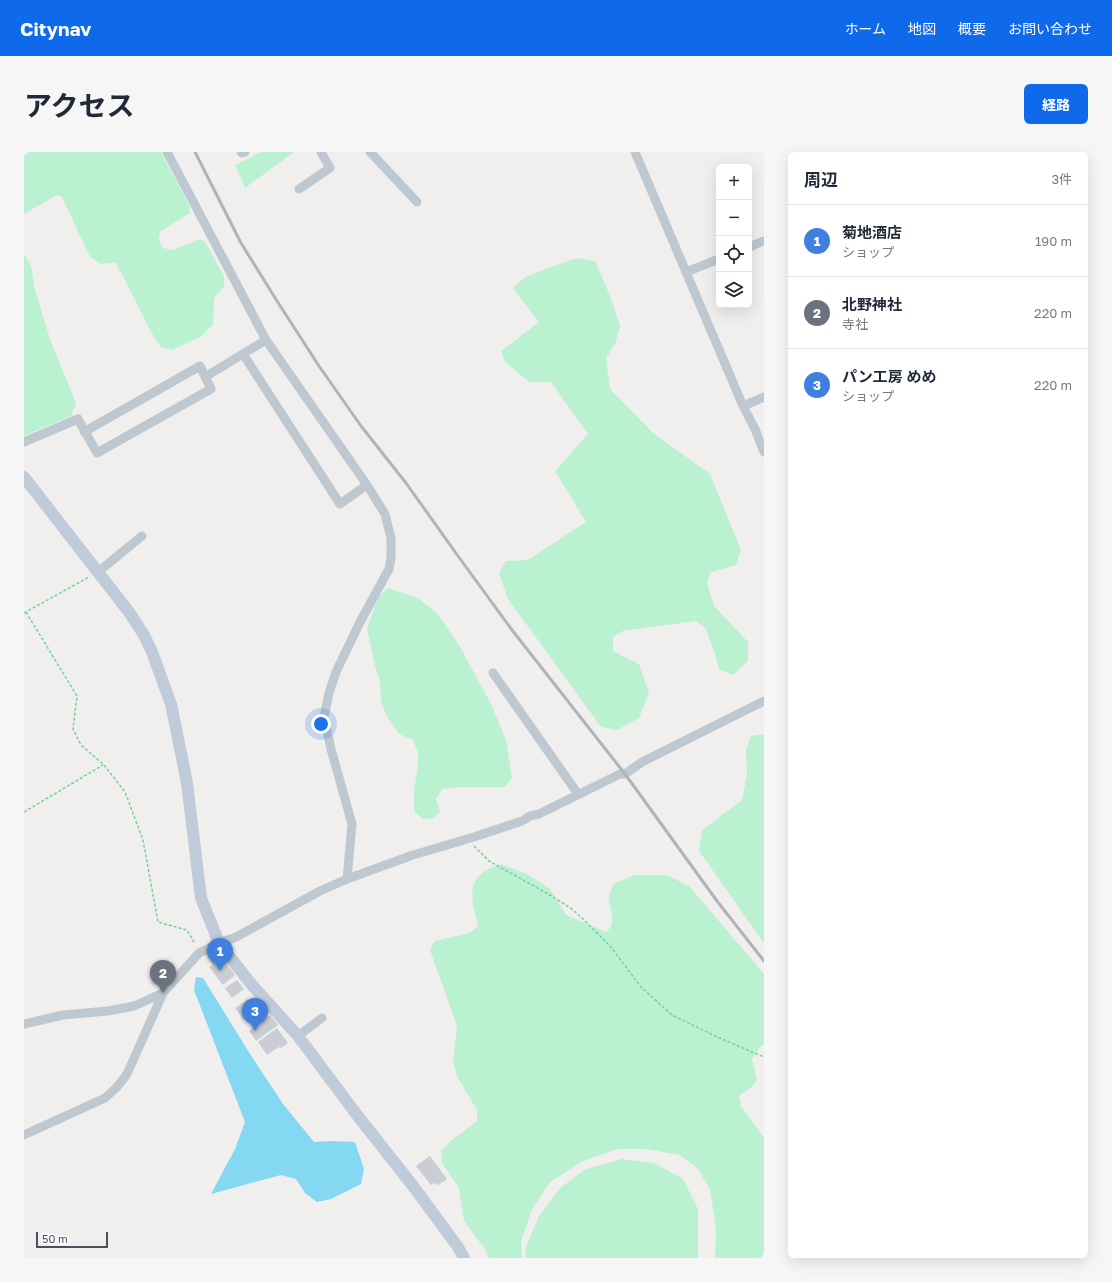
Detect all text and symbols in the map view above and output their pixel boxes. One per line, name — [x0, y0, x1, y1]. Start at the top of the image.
text: Citynav — [20, 17, 92, 40]
text: ホーム — [844, 20, 886, 37]
text: 地図 — [908, 20, 936, 37]
text: 概要 — [958, 20, 986, 37]
text: お問い合わせ — [1008, 20, 1092, 37]
button: 経路 — [1024, 84, 1088, 124]
text: アクセス — [24, 89, 135, 122]
map controls — [716, 164, 752, 308]
button: + — [716, 164, 752, 200]
text: 周辺 — [804, 169, 838, 190]
text: 3件 — [1051, 171, 1072, 187]
button: − — [716, 200, 752, 236]
text: 菊地酒店 — [842, 223, 902, 241]
text: 1 — [814, 233, 820, 249]
text: 190 m — [1035, 233, 1072, 249]
button: locate — [716, 236, 752, 272]
text: ショップ — [842, 244, 894, 260]
button: layers — [716, 272, 752, 308]
text: 北野神社 — [842, 295, 902, 313]
text: 2 — [813, 305, 821, 321]
text: 220 m — [1034, 305, 1072, 321]
text: 寺社 — [842, 316, 868, 332]
text: パン工房 めめ — [842, 367, 937, 385]
text: 3 — [813, 377, 821, 393]
text: 220 m — [1034, 377, 1072, 393]
text: ショップ — [842, 388, 894, 404]
your location — [311, 714, 331, 734]
pin: 1 — [207, 938, 233, 971]
pin: 2 — [150, 960, 176, 993]
pin: 3 — [242, 998, 268, 1031]
scale bar — [36, 1230, 108, 1249]
text: 50 m — [42, 1232, 68, 1245]

